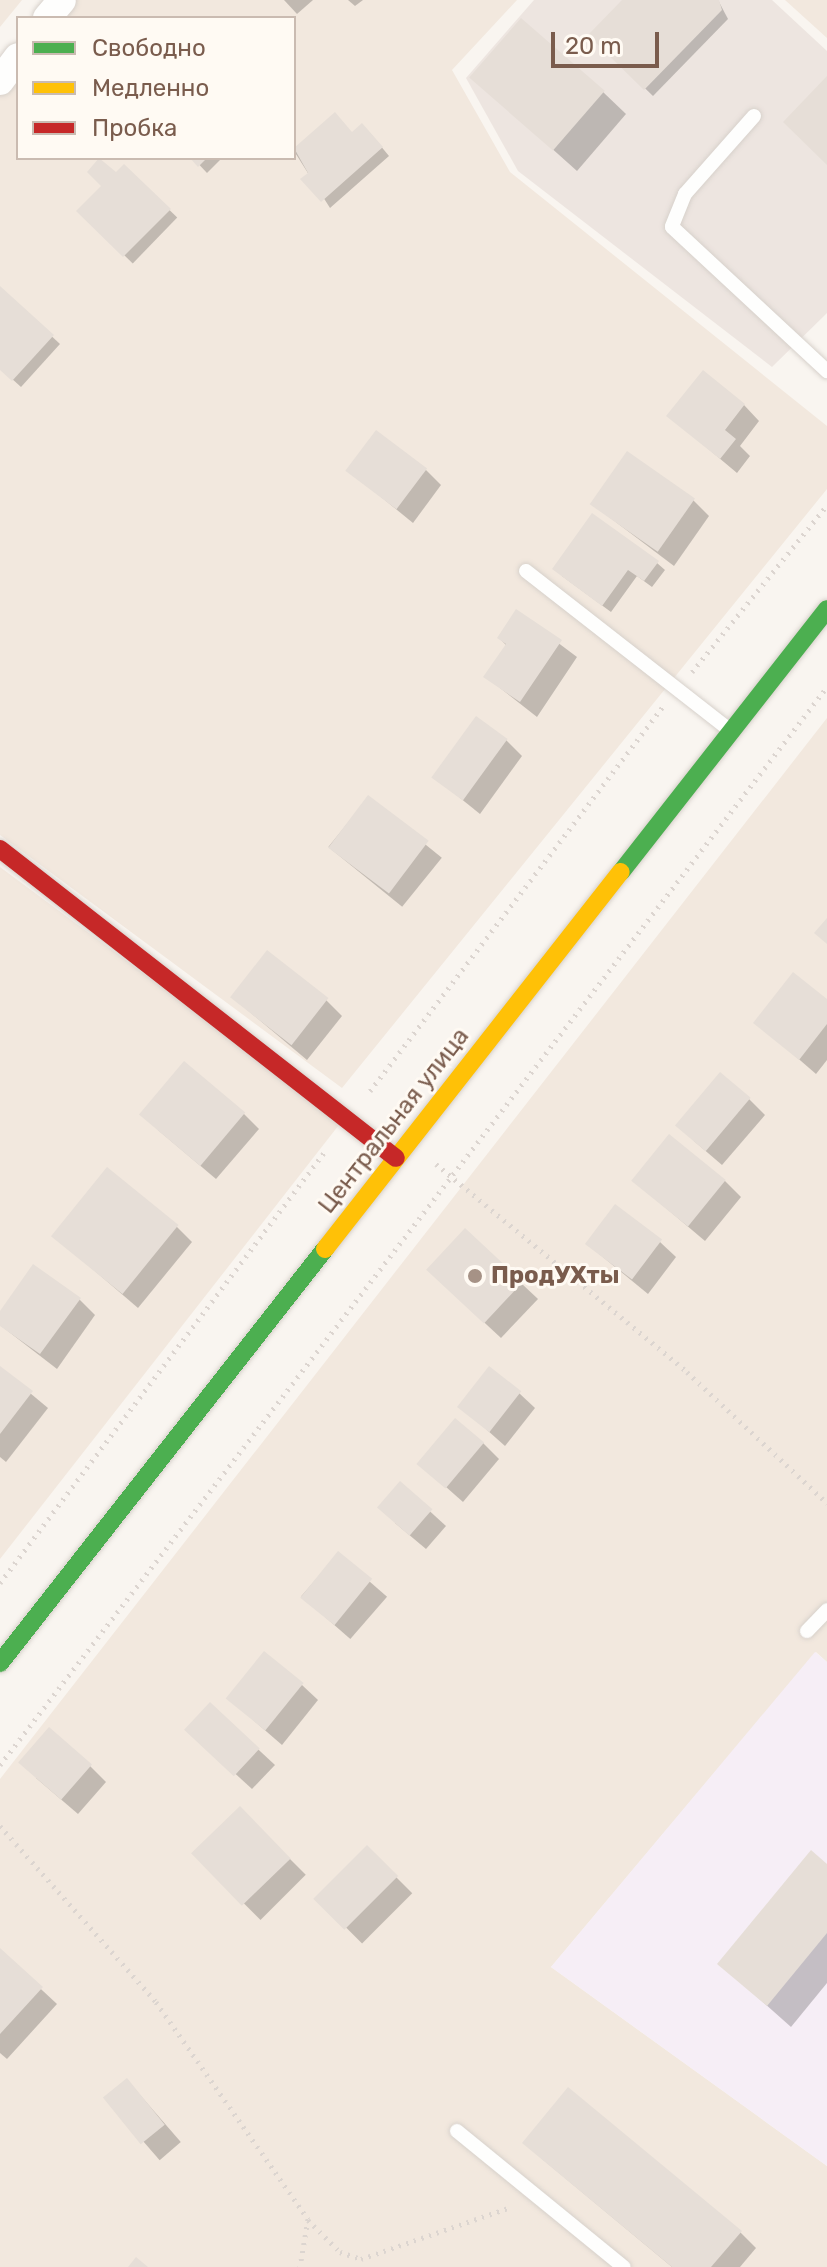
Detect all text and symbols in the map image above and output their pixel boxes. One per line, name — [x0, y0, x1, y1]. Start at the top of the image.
legend — [16, 16, 296, 160]
scale bar — [555, 16, 663, 66]
text: 20 m — [565, 32, 622, 60]
text: Свободно — [92, 34, 206, 62]
text: Медленно — [92, 74, 209, 102]
text: Пробка — [92, 114, 177, 142]
street label: Центральная улица — [313, 1023, 475, 1219]
place label: ПродУХты — [491, 1262, 619, 1290]
marker: ПродУХты — [466, 1267, 484, 1285]

